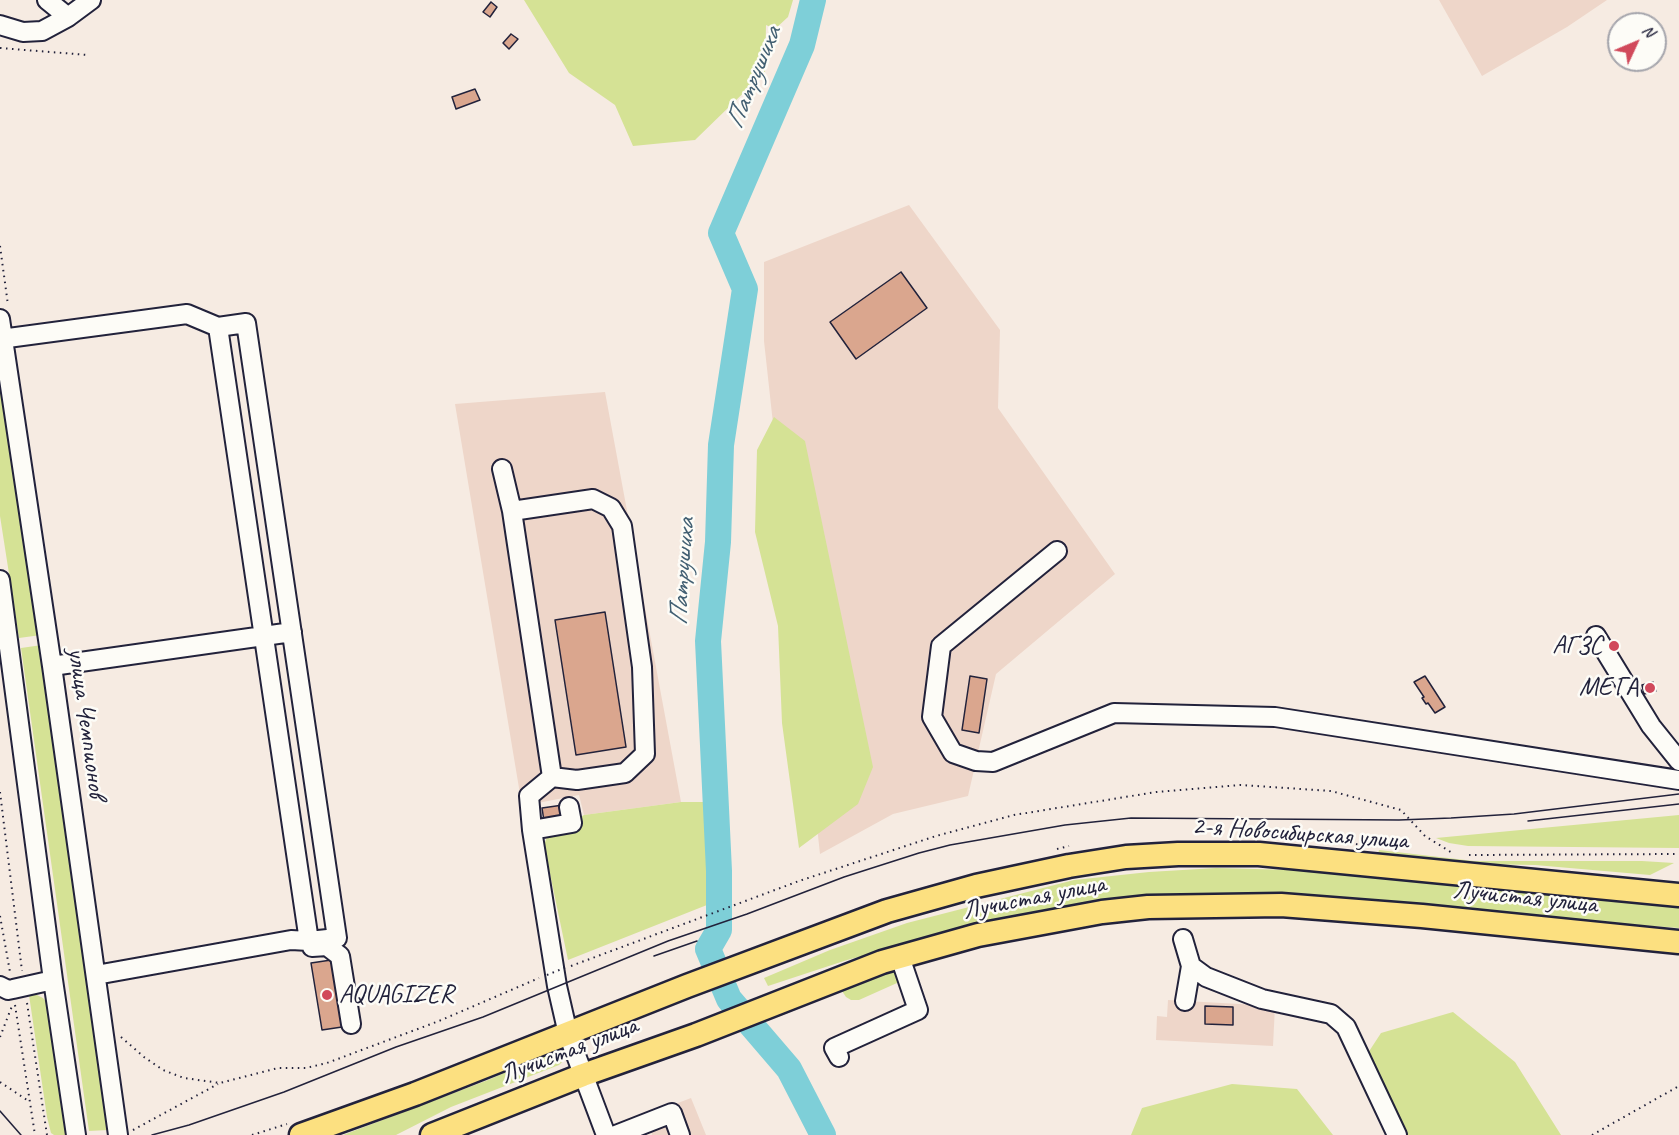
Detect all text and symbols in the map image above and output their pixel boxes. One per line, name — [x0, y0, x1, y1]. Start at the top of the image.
north arrow — [1607, 12, 1667, 72]
text: N — [1638, 20, 1659, 41]
water label: Патрушиха — [719, 22, 789, 134]
water label: Патрушиха — [663, 518, 703, 626]
place label: АГЗС — [1552, 630, 1602, 662]
marker: АГЗС — [1607, 639, 1621, 653]
street label: улица Чемпионов — [60, 646, 112, 800]
place label: МЕГА — [1579, 672, 1638, 704]
marker: МЕГА — [1643, 681, 1657, 695]
street label: 2-я Новосибирская улица — [1191, 811, 1409, 857]
street label: Лучистая улица — [960, 869, 1108, 927]
street label: Лучистая улица — [1451, 875, 1599, 921]
place label: AQUAGIZER — [339, 979, 453, 1011]
marker: AQUAGIZER — [320, 988, 334, 1002]
street label: Лучистая улица — [496, 1011, 642, 1091]

